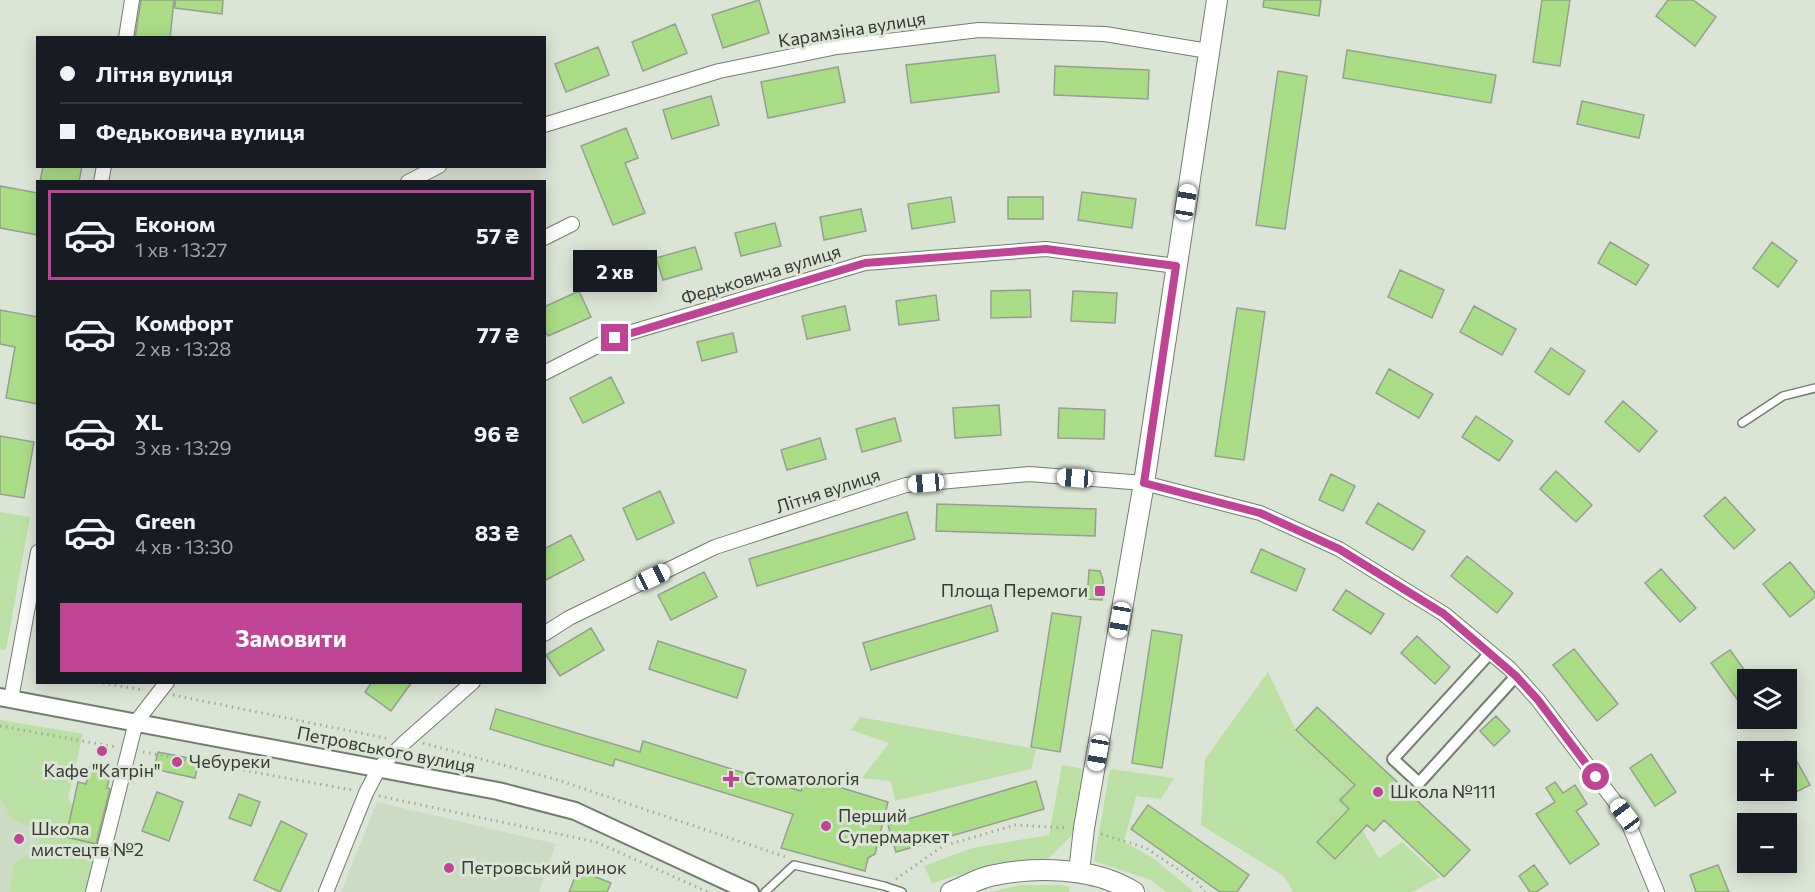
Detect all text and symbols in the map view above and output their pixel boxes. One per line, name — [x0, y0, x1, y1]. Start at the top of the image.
street label: Карамзіна вулиця — [776, 6, 927, 52]
text: Літня вулиця — [96, 60, 233, 87]
text: Федьковича вулиця — [96, 118, 305, 145]
car — [1174, 183, 1198, 221]
icon: car — [63, 208, 117, 262]
text: Економ — [135, 210, 215, 237]
text: 57 ₴ — [476, 222, 519, 249]
text: 1 хв · 13:27 — [135, 237, 227, 261]
street label: Федьковича вулиця — [678, 239, 843, 309]
callout: 2 хв — [573, 251, 657, 293]
text: 2 хв — [596, 259, 634, 283]
icon: car — [63, 307, 117, 361]
text: Комфорт — [135, 309, 233, 336]
text: 77 ₴ — [477, 321, 519, 348]
route end — [601, 324, 628, 351]
text: 2 хв · 13:28 — [135, 336, 231, 360]
icon: car — [63, 406, 117, 460]
text: XL — [135, 408, 163, 435]
text: 96 ₴ — [474, 420, 519, 447]
text: 3 хв · 13:29 — [135, 435, 232, 459]
street label: Літня вулиця — [773, 463, 883, 517]
car — [1056, 468, 1094, 488]
car — [907, 472, 945, 494]
icon: car — [63, 505, 117, 559]
text: Green — [135, 507, 196, 534]
text: 83 ₴ — [475, 519, 519, 546]
text: 4 хв · 13:30 — [135, 534, 234, 558]
car — [633, 561, 673, 593]
place label: Площа Перемоги — [941, 579, 1088, 601]
marker: Площа Перемоги — [1093, 584, 1107, 598]
car — [1108, 601, 1132, 639]
button: Замовити — [60, 603, 522, 672]
map controls — [1737, 669, 1797, 873]
button: layers — [1737, 669, 1797, 729]
street label: Петровського вулиця — [295, 721, 477, 777]
car — [1086, 734, 1110, 772]
button: + — [1737, 741, 1797, 801]
marker: Кафе "Катрін" — [95, 744, 109, 758]
place label: Чебуреки — [189, 750, 271, 772]
marker: Чебуреки — [170, 755, 184, 769]
place label: Кафе "Катрін" — [43, 759, 161, 781]
route start — [1582, 763, 1609, 790]
place label: Стоматологія — [744, 767, 859, 789]
marker: Стоматологія — [722, 770, 740, 788]
place label: Школа №111 — [1390, 780, 1496, 802]
marker: Школа №111 — [1371, 785, 1385, 799]
car — [1607, 795, 1643, 835]
place label: Перший Супермаркет — [838, 804, 950, 847]
button: − — [1737, 813, 1797, 873]
place label: Школа мистецтв №2 — [31, 817, 144, 860]
marker: Перший Супермаркет — [819, 819, 833, 833]
marker: Школа мистецтв №2 — [12, 832, 26, 846]
place label: Петровський ринок — [461, 856, 627, 878]
marker: Петровський ринок — [442, 861, 456, 875]

